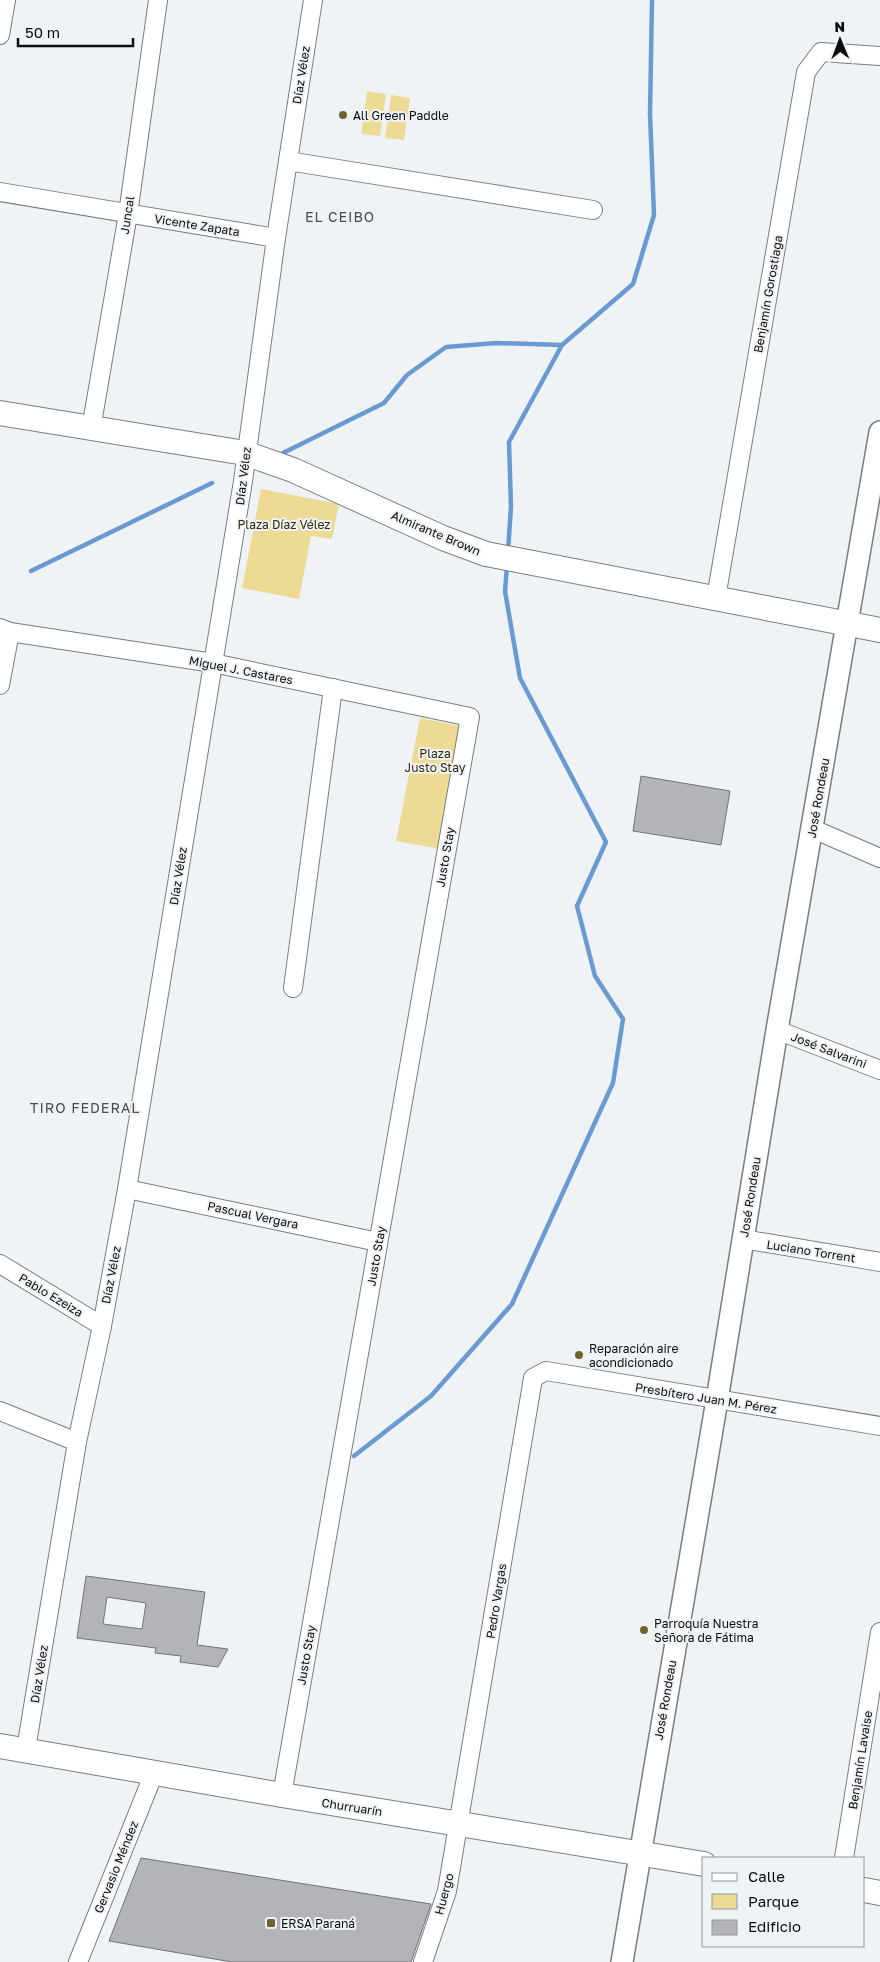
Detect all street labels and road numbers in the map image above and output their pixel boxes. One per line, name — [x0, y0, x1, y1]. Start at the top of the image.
street label: Díaz Vélez — [289, 45, 313, 105]
street label: Juncal — [117, 195, 137, 235]
street label: Vicente Zapata — [153, 211, 241, 239]
street label: Benjamín Gorostiaga — [750, 234, 786, 354]
street label: Díaz Vélez — [232, 446, 254, 506]
street label: Almirante Brown — [389, 507, 483, 559]
street label: Miguel J. Castares — [188, 653, 294, 687]
street label: José Rondeau — [804, 757, 832, 839]
street label: Justo Stay — [432, 825, 458, 888]
street label: Díaz Vélez — [166, 846, 190, 906]
street label: José Salvarini — [789, 1029, 869, 1071]
street label: José Rondeau — [736, 1156, 764, 1238]
street label: Pascual Vergara — [206, 1198, 300, 1232]
street label: Justo Stay — [363, 1224, 389, 1287]
street label: Luciano Torrent — [765, 1237, 857, 1265]
street label: Díaz Vélez — [98, 1245, 124, 1305]
street label: Pablo Ezeiza — [16, 1270, 86, 1320]
street label: Presbítero Juan M. Pérez — [634, 1379, 778, 1417]
street label: Pedro Vargas — [483, 1562, 509, 1640]
street label: Justo Stay — [293, 1623, 319, 1686]
street label: Díaz Vélez — [27, 1644, 51, 1704]
street label: José Rondeau — [651, 1659, 679, 1741]
street label: Benjamín Lavaise — [845, 1710, 875, 1810]
street label: Churruarín — [320, 1795, 384, 1819]
street label: Gervasio Méndez — [91, 1819, 141, 1915]
street label: Huergo — [431, 1872, 457, 1916]

